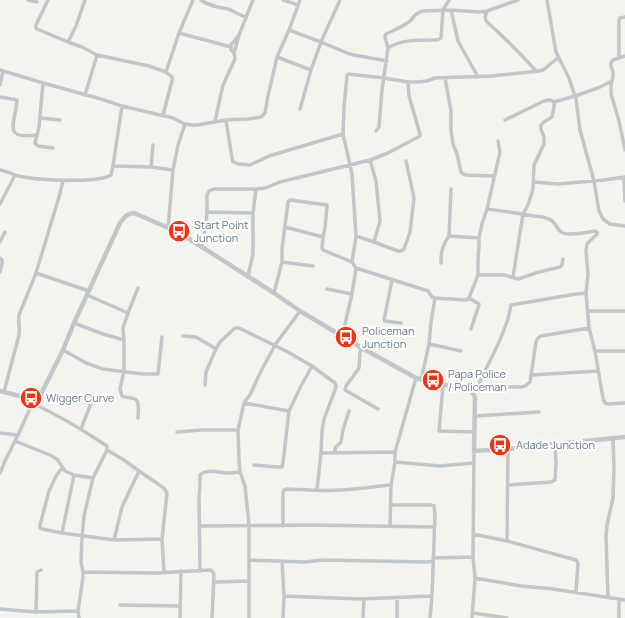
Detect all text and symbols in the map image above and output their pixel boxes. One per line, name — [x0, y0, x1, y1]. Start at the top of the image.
place label: Start Point Junction — [194, 217, 249, 245]
bus stop icon: Start Point Junction — [166, 218, 192, 244]
place label: Policeman Junction — [362, 323, 414, 351]
bus stop icon: Policeman Junction — [333, 324, 359, 350]
place label: Papa Police / Policeman — [448, 366, 507, 394]
bus stop icon: Papa Police / Policeman — [420, 367, 446, 393]
bus stop icon: Wigger Curve — [18, 385, 44, 411]
place label: Wigger Curve — [46, 390, 115, 405]
bus stop icon: Adade Junction — [487, 432, 513, 458]
place label: Adade Junction — [516, 437, 595, 452]

